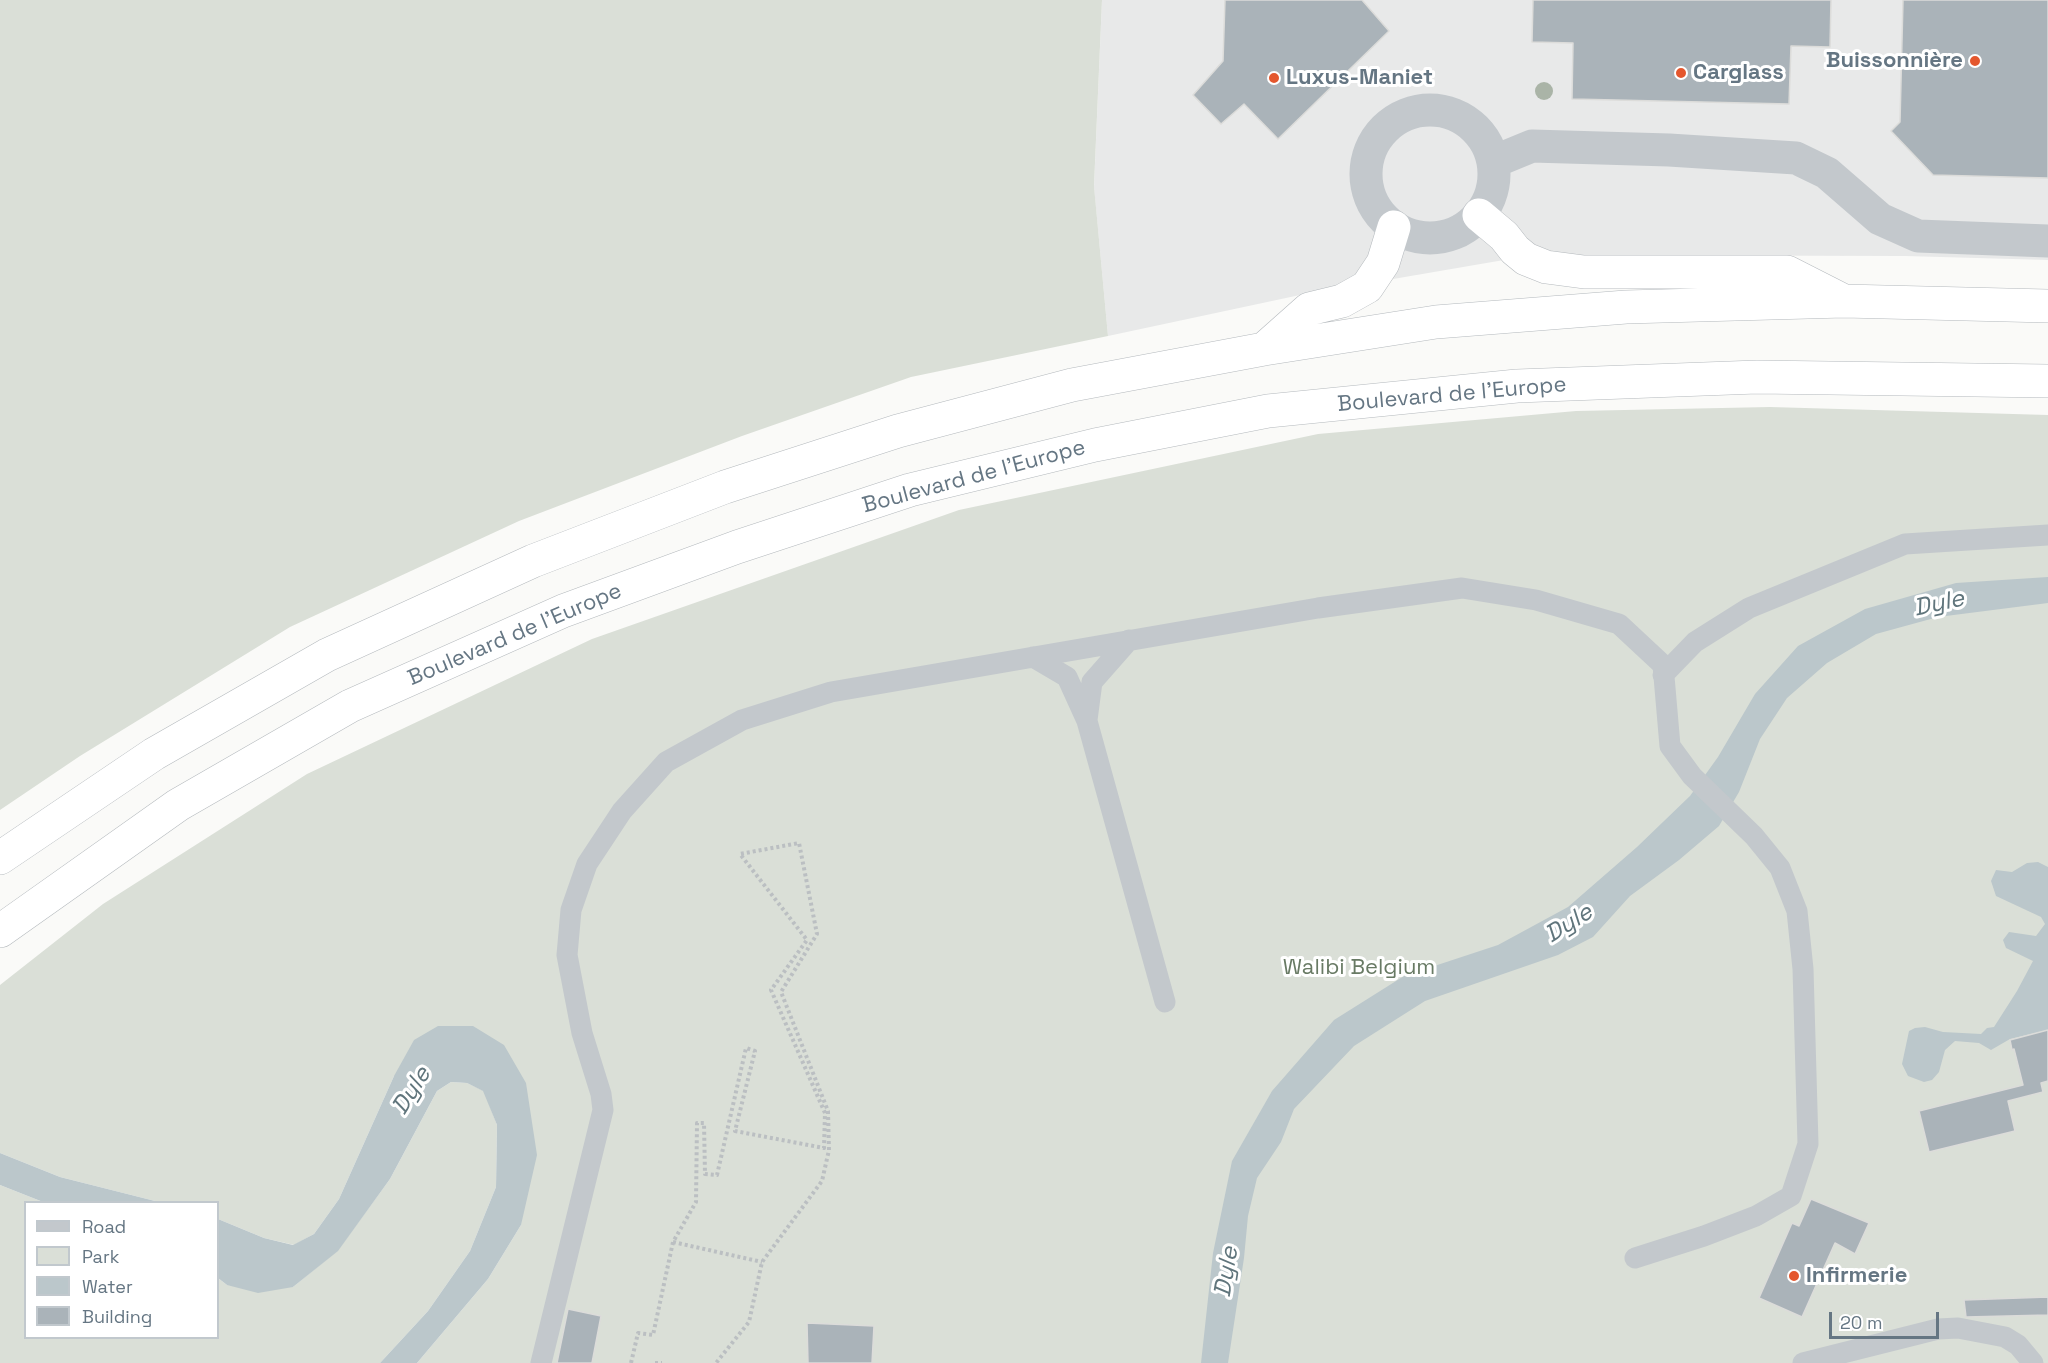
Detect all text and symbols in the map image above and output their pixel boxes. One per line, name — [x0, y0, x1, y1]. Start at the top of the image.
place label: Buissonnière — [1826, 48, 1963, 74]
marker: Buissonnière — [1968, 54, 1982, 68]
place label: Carglass — [1693, 60, 1784, 86]
place label: Luxus-Maniet — [1286, 65, 1433, 91]
marker: Carglass — [1674, 66, 1688, 80]
marker: Luxus-Maniet — [1267, 71, 1281, 85]
street label: Boulevard de l'Europe — [1336, 372, 1568, 418]
street label: Boulevard de l'Europe — [860, 435, 1088, 519]
street label: Boulevard de l'Europe — [404, 578, 626, 692]
water label: Dyle — [1911, 585, 1967, 623]
water label: Dyle — [1540, 898, 1598, 950]
park label: Walibi Belgium — [1283, 955, 1435, 981]
water label: Dyle — [386, 1062, 438, 1120]
legend — [24, 1201, 219, 1339]
text: Road — [82, 1215, 126, 1238]
text: Park — [82, 1245, 119, 1268]
water label: Dyle — [1209, 1245, 1245, 1299]
place label: Infirmerie — [1806, 1263, 1907, 1289]
marker: Infirmerie — [1787, 1269, 1801, 1283]
text: Water — [82, 1275, 133, 1298]
scale bar — [1832, 1300, 1942, 1338]
text: Building — [82, 1305, 152, 1328]
text: 20 m — [1840, 1311, 1883, 1334]

